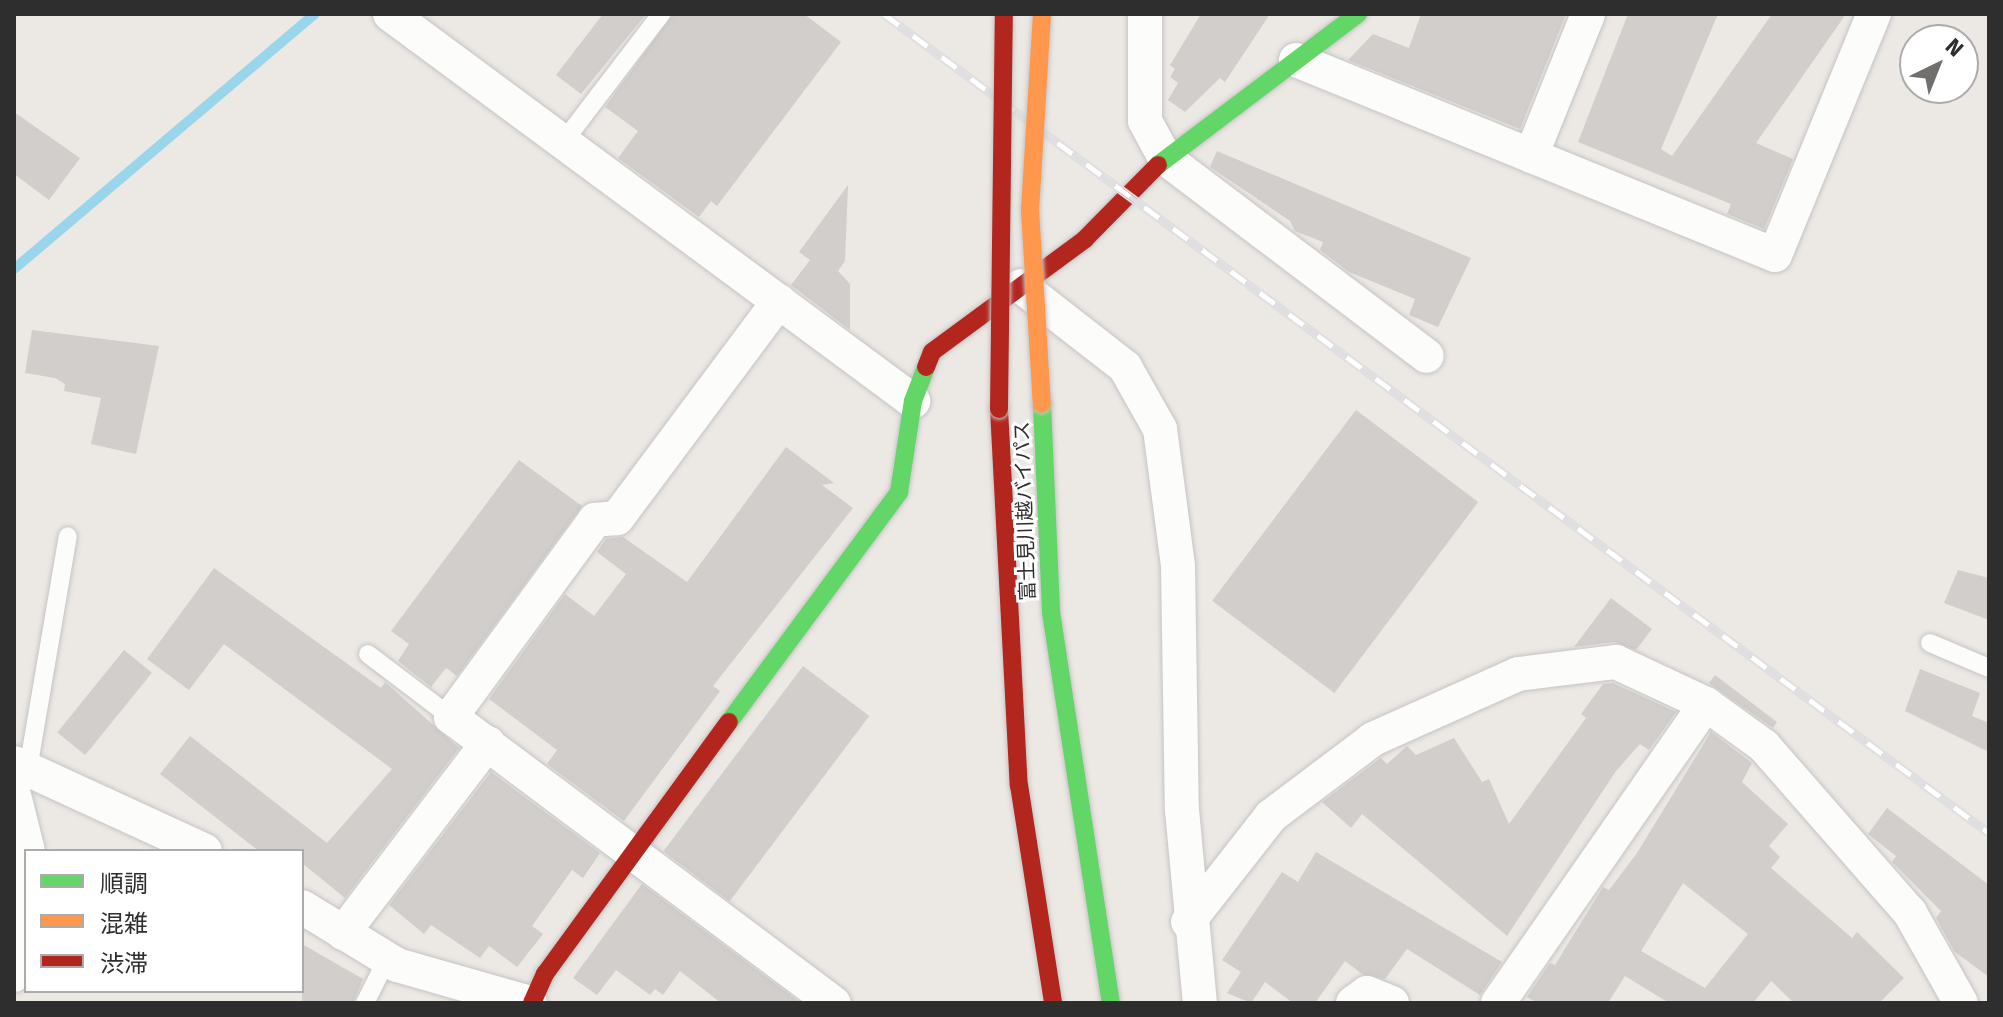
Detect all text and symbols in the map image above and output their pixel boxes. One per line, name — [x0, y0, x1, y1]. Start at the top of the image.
north arrow — [1899, 24, 1979, 104]
text: N — [1940, 33, 1969, 62]
street label: 富士見川越バイパス — [1010, 421, 1040, 601]
legend — [24, 849, 304, 993]
text: 順調 — [100, 870, 148, 898]
text: 混雑 — [100, 910, 148, 938]
text: 渋滞 — [100, 950, 148, 978]

